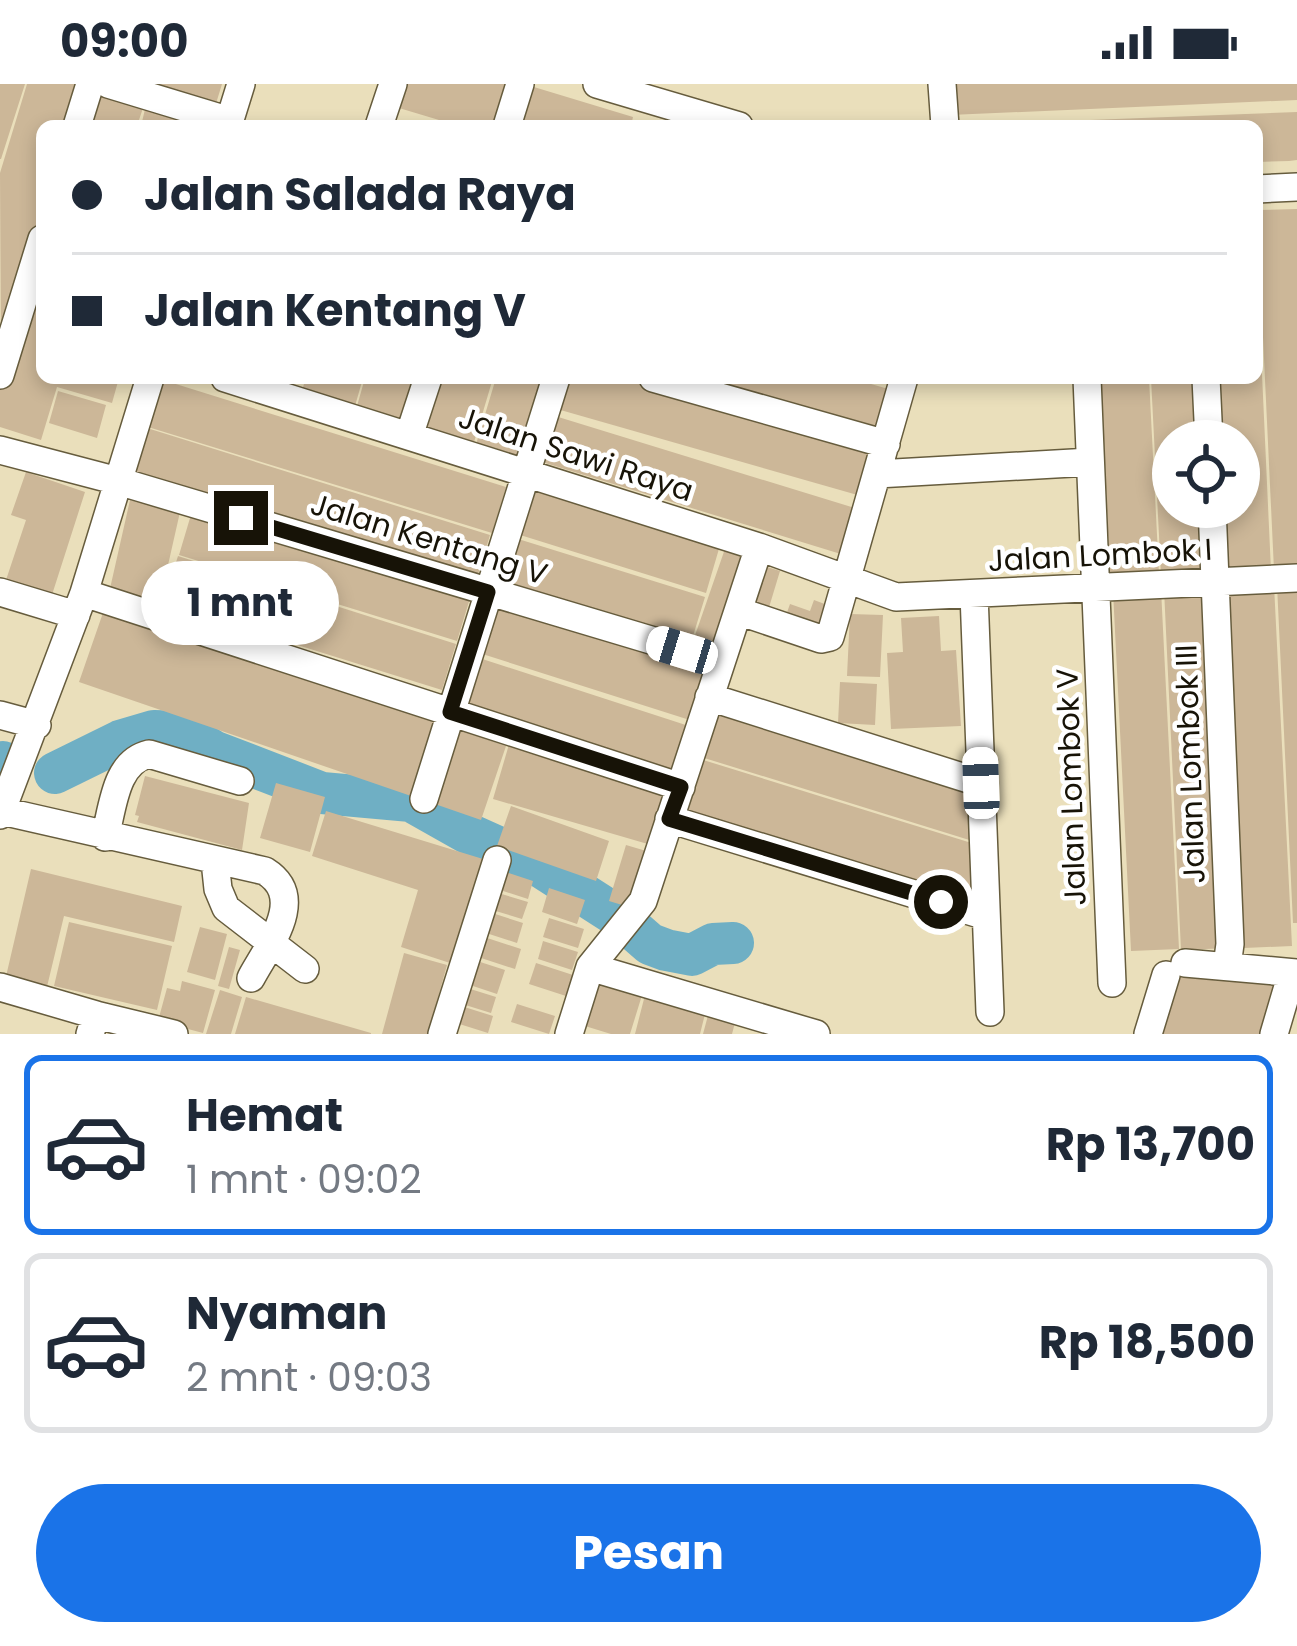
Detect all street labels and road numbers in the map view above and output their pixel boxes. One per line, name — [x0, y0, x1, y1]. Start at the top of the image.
street label: Jalan Sawi Raya — [453, 396, 699, 512]
street label: Jalan Kentang V — [305, 483, 553, 595]
street label: Jalan Lombok I — [987, 528, 1213, 582]
street label: Jalan Lombok III — [1164, 644, 1216, 884]
street label: Jalan Lombok V — [1045, 668, 1097, 906]

